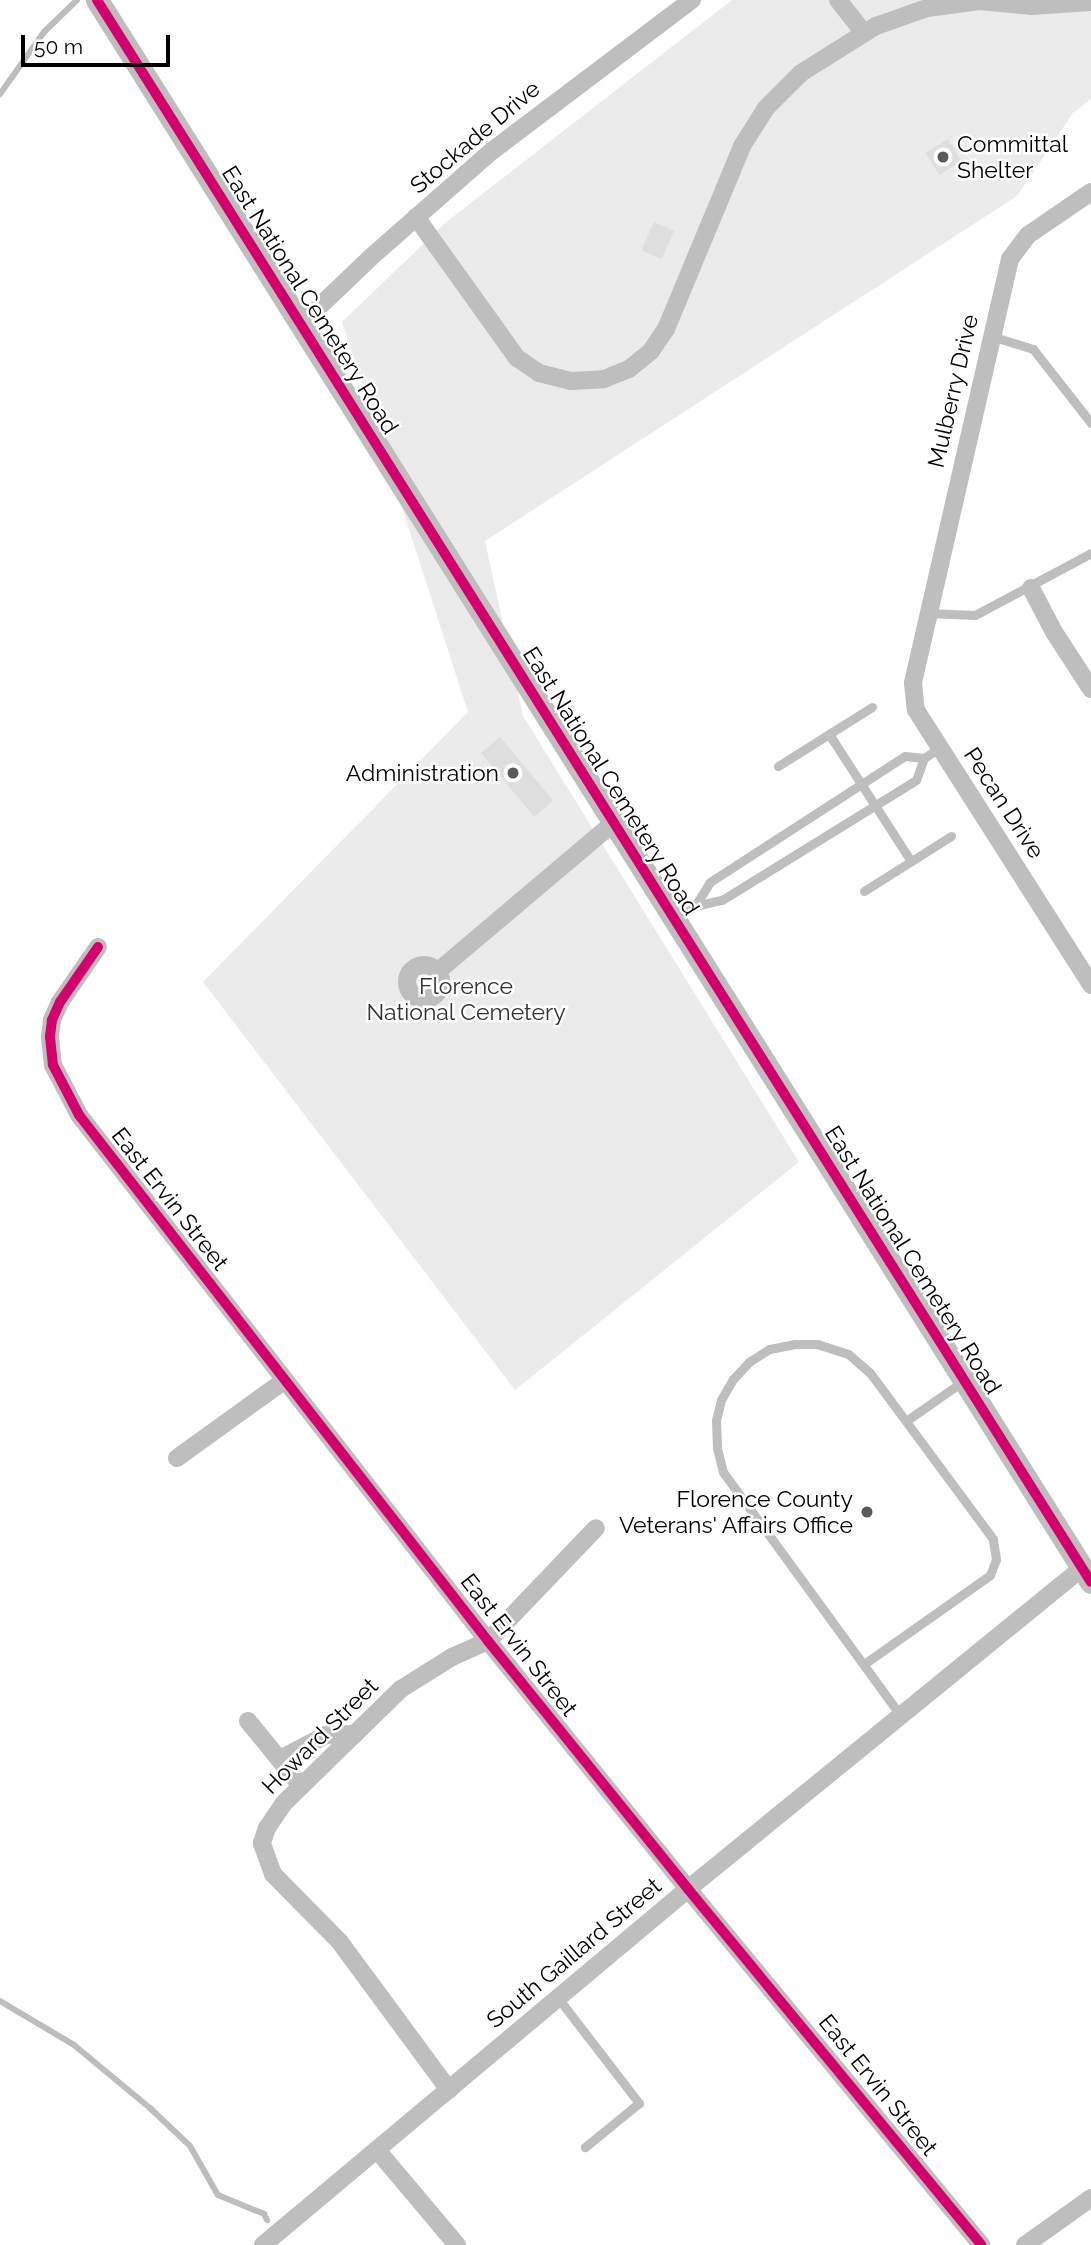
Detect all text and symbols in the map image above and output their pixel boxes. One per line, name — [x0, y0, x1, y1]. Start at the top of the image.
scale bar — [24, 21, 173, 65]
text: 50 m — [34, 34, 83, 59]
street label: Stockade Drive — [405, 75, 545, 199]
place label: Committal Shelter — [957, 130, 1068, 184]
marker: Committal Shelter — [935, 149, 951, 165]
street label: East National Cemetery Road — [216, 160, 404, 440]
street label: Mulberry Drive — [922, 311, 984, 471]
street label: East National Cemetery Road — [517, 641, 705, 921]
street label: Pecan Drive — [958, 742, 1050, 864]
place label: Administration — [346, 759, 499, 787]
marker: Administration — [505, 765, 521, 781]
park label: Florence National Cemetery — [366, 972, 566, 1026]
street label: East National Cemetery Road — [819, 1120, 1007, 1400]
street label: East Ervin Street — [106, 1122, 234, 1276]
place label: Florence County Veterans' Affairs Office — [618, 1485, 853, 1539]
marker: Florence County Veterans' Affairs Office — [859, 1504, 875, 1520]
street label: East Ervin Street — [455, 1568, 583, 1722]
street label: Howard Street — [256, 1672, 384, 1800]
street label: South Gaillard Street — [481, 1872, 667, 2034]
street label: East Ervin Street — [813, 2009, 943, 2161]

